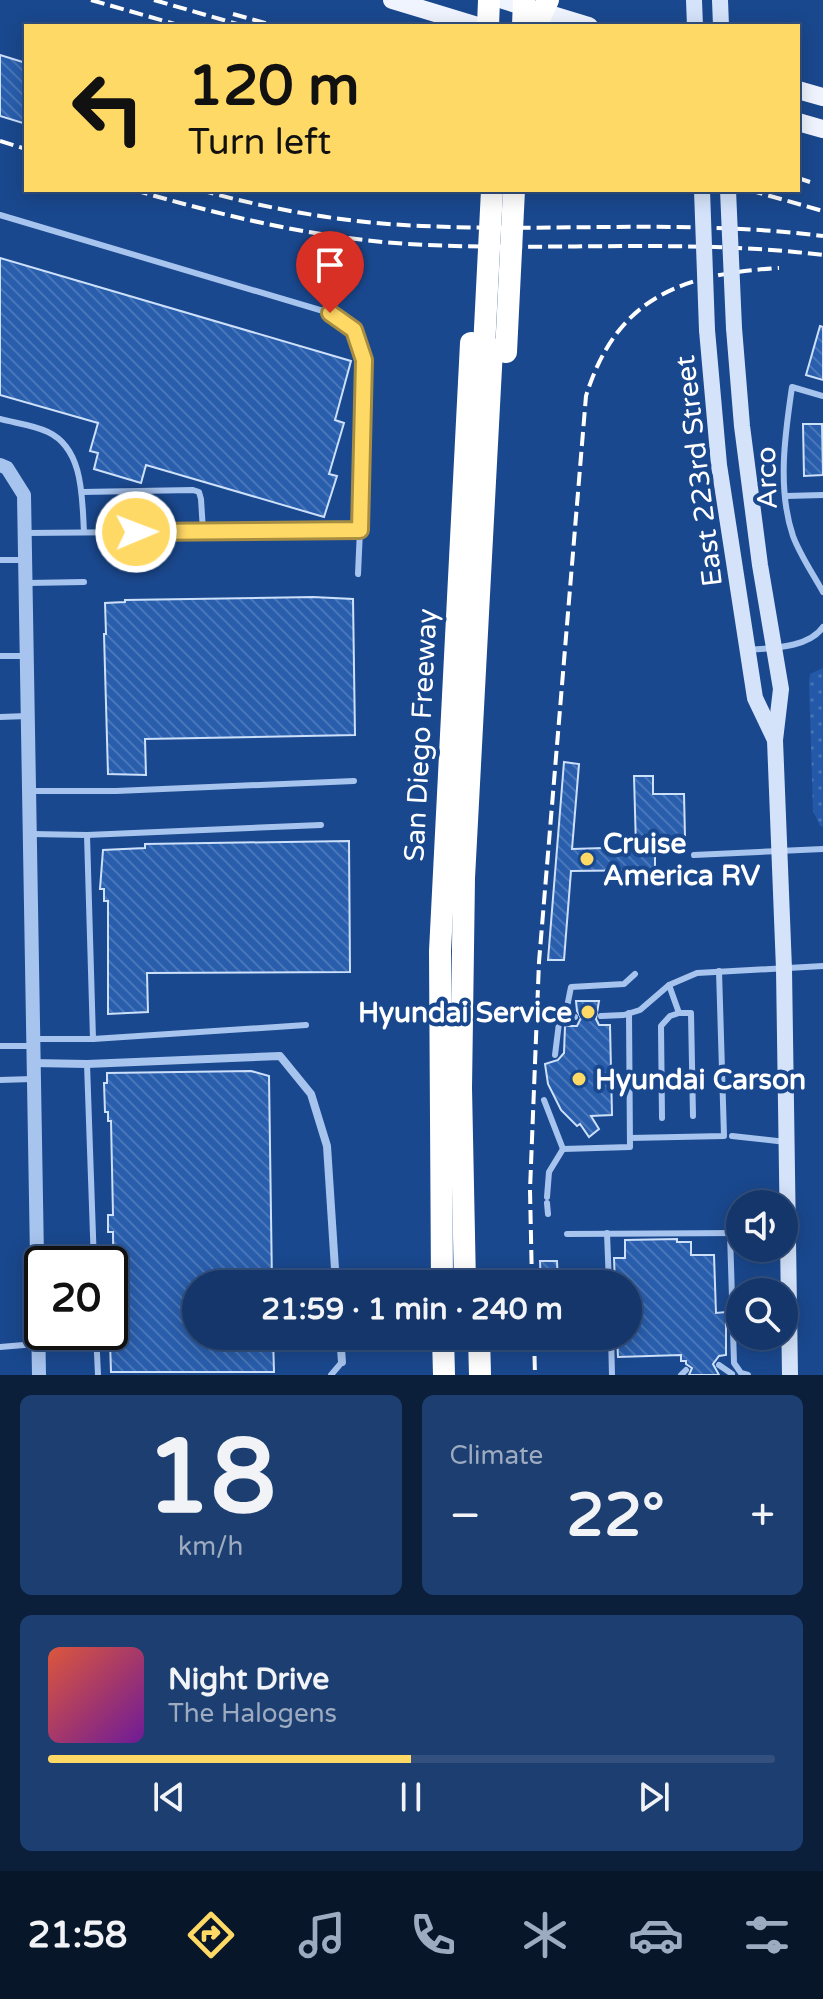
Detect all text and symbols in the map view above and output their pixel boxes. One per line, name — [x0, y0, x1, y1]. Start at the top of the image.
text: 120 m — [188, 53, 359, 120]
icon: left — [56, 56, 160, 160]
text: Turn left — [188, 121, 331, 164]
pin — [296, 231, 364, 313]
icon: arrive — [308, 243, 352, 287]
street label: East 223rd Street — [668, 353, 730, 588]
street label: Arco — [749, 446, 785, 510]
position arrow — [94, 490, 178, 574]
street label: San Diego Freeway — [397, 608, 445, 863]
place label: Cruise America RV — [603, 827, 761, 893]
marker: Cruise America RV — [578, 850, 596, 868]
place label: Hyundai Service — [358, 996, 572, 1030]
marker: Hyundai Service — [579, 1003, 597, 1021]
place label: Hyundai Carson — [595, 1063, 806, 1097]
marker: Hyundai Carson — [570, 1070, 588, 1088]
map controls — [726, 1190, 798, 1350]
button: sound — [726, 1190, 798, 1262]
speed limit sign: 20 — [24, 1246, 128, 1350]
button: search — [726, 1278, 798, 1350]
text: 21:59 · 1 min · 240 m — [261, 1291, 563, 1328]
text: 18 — [145, 1416, 276, 1541]
text: Climate — [450, 1440, 543, 1471]
text: 22° — [567, 1480, 665, 1552]
text: − — [450, 1490, 481, 1543]
text: + — [750, 1490, 775, 1543]
text: km/h — [178, 1531, 243, 1562]
text: Night Drive — [168, 1661, 329, 1698]
text: The Halogens — [168, 1698, 337, 1729]
icon: previous — [147, 1775, 191, 1819]
icon: pause — [389, 1775, 433, 1819]
icon: next — [632, 1775, 676, 1819]
icon: directions — [183, 1907, 239, 1963]
icon: music — [294, 1907, 350, 1963]
icon: phone — [405, 1907, 461, 1963]
icon: climate — [517, 1907, 573, 1963]
icon: car — [628, 1907, 684, 1963]
icon: filters — [739, 1907, 795, 1963]
text: 21:58 — [28, 1914, 127, 1957]

